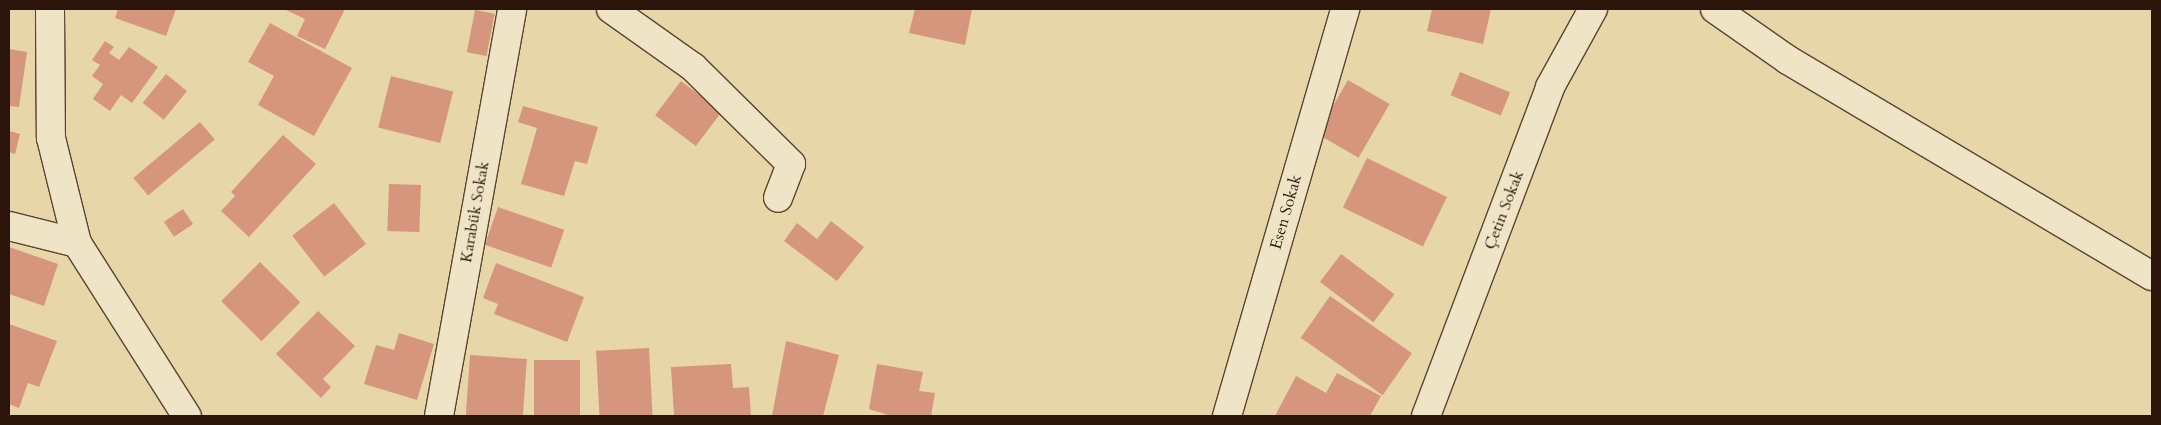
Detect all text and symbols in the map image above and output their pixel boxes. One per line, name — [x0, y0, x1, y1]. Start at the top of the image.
street label: Karabük Sokak — [457, 160, 493, 264]
street label: Çetin Sokak — [1480, 168, 1528, 252]
street label: Esen Sokak — [1266, 173, 1306, 251]

